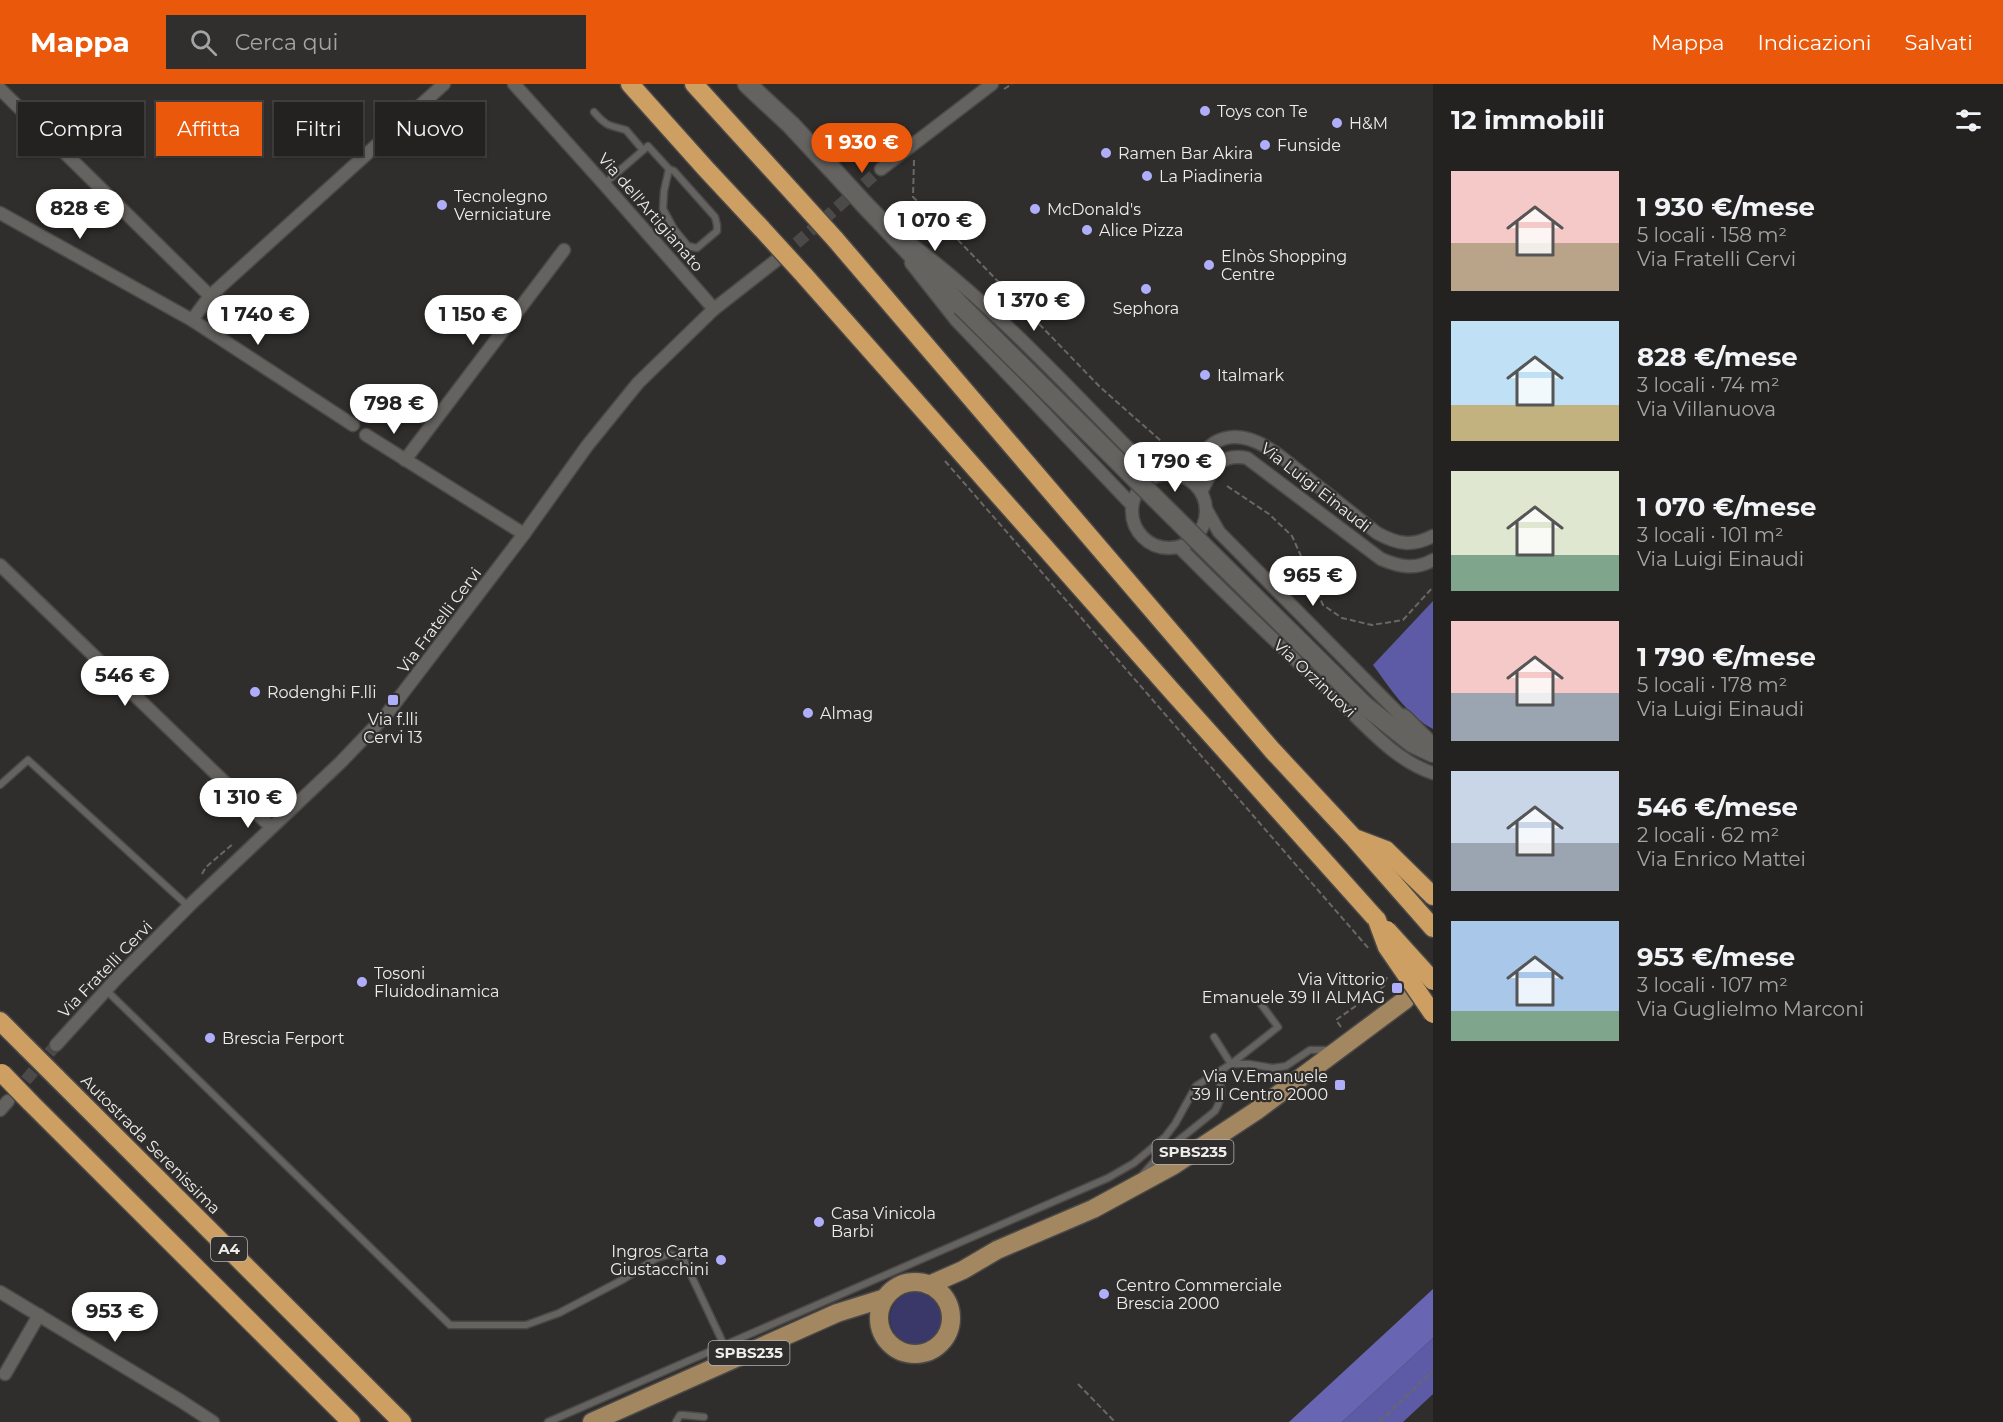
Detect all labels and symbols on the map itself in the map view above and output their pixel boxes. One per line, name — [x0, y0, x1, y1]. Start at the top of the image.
place label: Toys con Te — [1217, 102, 1308, 121]
marker: Toys con Te — [1198, 104, 1212, 118]
place label: H&M — [1349, 114, 1388, 133]
marker: H&M — [1330, 116, 1344, 130]
pin: 1 930 € — [807, 123, 917, 174]
place label: Funside — [1277, 136, 1341, 155]
marker: Funside — [1258, 138, 1272, 152]
place label: Ramen Bar Akira — [1118, 144, 1253, 163]
marker: Ramen Bar Akira — [1099, 146, 1113, 160]
street label: Via dell'Artigianato — [594, 149, 707, 275]
place label: La Piadineria — [1159, 167, 1263, 186]
marker: La Piadineria — [1140, 169, 1154, 183]
place label: Tecnolegno Verniciature — [454, 187, 551, 224]
pin: 828 € — [38, 189, 122, 240]
marker: Tecnolegno Verniciature — [435, 198, 449, 212]
place label: McDonald's — [1047, 200, 1141, 219]
pin: 1 070 € — [880, 201, 990, 252]
marker: McDonald's — [1028, 202, 1042, 216]
place label: Alice Pizza — [1099, 221, 1183, 240]
marker: Alice Pizza — [1080, 223, 1094, 237]
place label: Elnòs Shopping Centre — [1221, 247, 1347, 284]
marker: Elnòs Shopping Centre — [1202, 258, 1216, 272]
pin: 1 370 € — [979, 281, 1089, 332]
marker: Sephora — [1139, 282, 1153, 296]
pin: 1 740 € — [203, 295, 313, 346]
pin: 1 150 € — [418, 295, 528, 346]
place label: Sephora — [1113, 299, 1179, 318]
place label: Italmark — [1217, 366, 1284, 385]
marker: Italmark — [1198, 368, 1212, 382]
pin: 798 € — [352, 384, 436, 435]
street label: Via Luigi Einaudi — [1257, 439, 1374, 536]
pin: 1 790 € — [1120, 442, 1230, 493]
pin: 965 € — [1271, 556, 1355, 607]
street label: Via Fratelli Cervi — [394, 564, 485, 677]
street label: Via Orzinuovi — [1270, 635, 1360, 721]
pin: 546 € — [83, 656, 167, 707]
place label: Rodenghi F.lli — [267, 683, 376, 702]
marker: Rodenghi F.lli — [248, 685, 262, 699]
marker: Via f.lli Cervi 13 — [386, 693, 400, 707]
place label: Almag — [820, 704, 873, 723]
marker: Almag — [801, 706, 815, 720]
place label: Via f.lli Cervi 13 — [363, 710, 423, 747]
pin: 1 310 € — [193, 778, 303, 829]
street label: Via Fratelli Cervi — [54, 917, 156, 1022]
place label: Tosoni Fluidodinamica — [374, 964, 500, 1001]
place label: Via Vittorio Emanuele 39 II ALMAG — [1202, 970, 1385, 1007]
marker: Tosoni Fluidodinamica — [355, 975, 369, 989]
marker: Via Vittorio Emanuele 39 II ALMAG — [1390, 981, 1404, 995]
place label: Brescia Ferport — [222, 1029, 345, 1048]
marker: Brescia Ferport — [203, 1031, 217, 1045]
place label: Via V.Emanuele 39 II Centro 2000 — [1192, 1067, 1328, 1104]
street label: Autostrada Serenissima — [77, 1071, 224, 1218]
marker: Via V.Emanuele 39 II Centro 2000 — [1333, 1078, 1347, 1092]
road number: SPBS235 — [1152, 1140, 1234, 1164]
place label: Casa Vinicola Barbi — [831, 1204, 936, 1241]
marker: Casa Vinicola Barbi — [812, 1215, 826, 1229]
road number: A4 — [211, 1237, 247, 1261]
place label: Ingros Carta Giustacchini — [610, 1242, 709, 1279]
marker: Ingros Carta Giustacchini — [714, 1253, 728, 1267]
place label: Centro Commerciale Brescia 2000 — [1116, 1276, 1282, 1313]
marker: Centro Commerciale Brescia 2000 — [1097, 1287, 1111, 1301]
pin: 953 € — [73, 1292, 157, 1343]
road number: SPBS235 — [708, 1341, 789, 1365]

